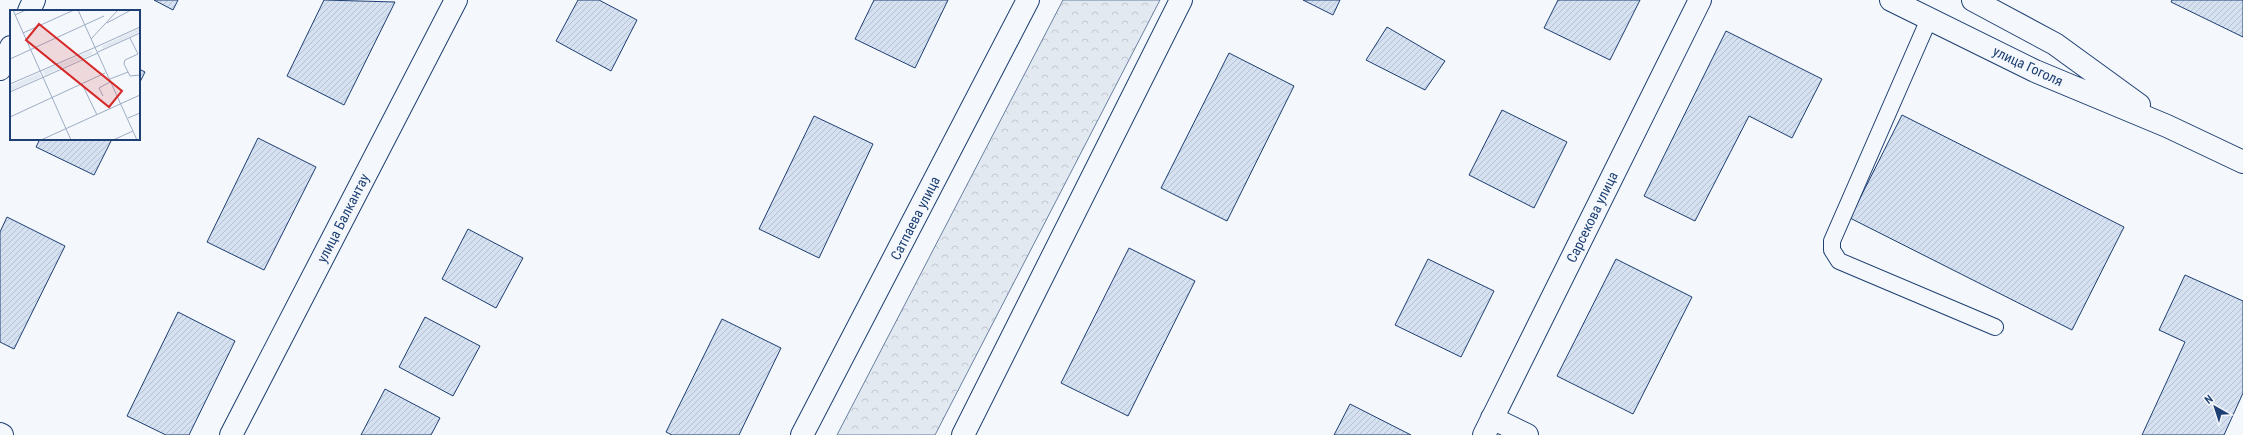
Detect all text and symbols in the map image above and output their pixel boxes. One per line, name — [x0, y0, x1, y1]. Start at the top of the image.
inset map — [10, 10, 140, 140]
street label: улица Гоголя — [1990, 43, 2066, 89]
street label: Сарсекова улица — [1563, 169, 1621, 265]
street label: улица Балкантау — [314, 171, 372, 265]
street label: Сатпаева улица — [887, 174, 943, 262]
north arrow — [2195, 387, 2235, 427]
text: N — [2202, 392, 2216, 407]

